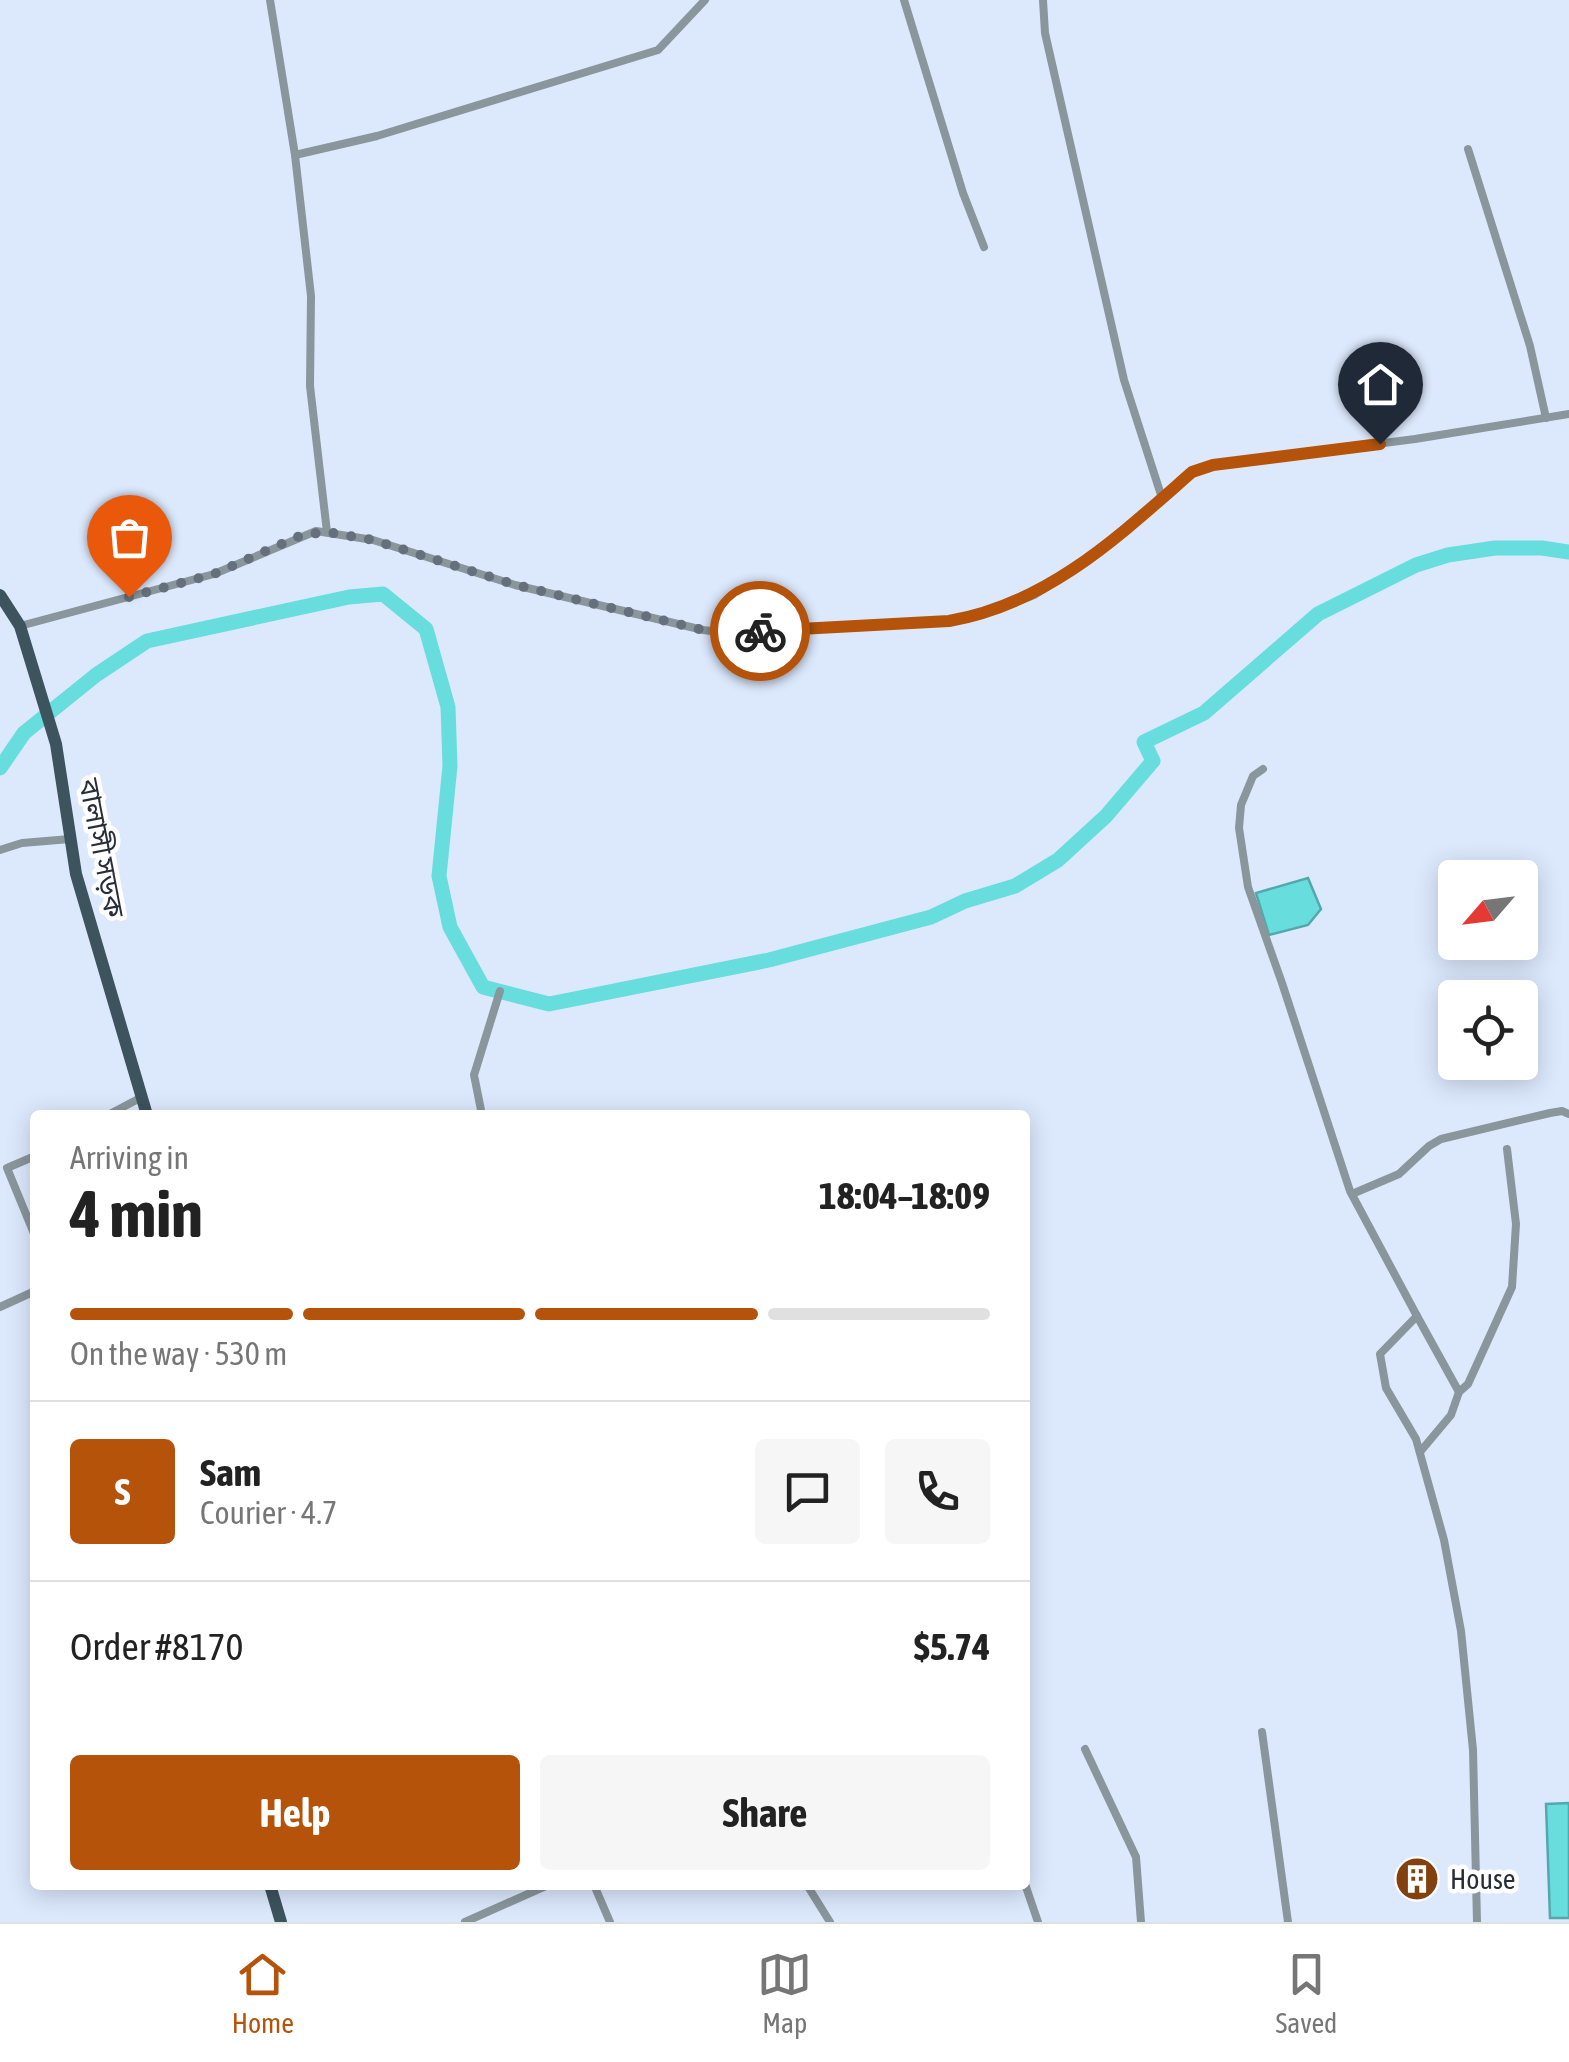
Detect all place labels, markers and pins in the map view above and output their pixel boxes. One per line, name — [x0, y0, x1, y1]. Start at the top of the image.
pin — [1338, 342, 1423, 445]
pin — [87, 495, 172, 598]
building icon: House — [1394, 1856, 1440, 1902]
place label: House — [1450, 1863, 1516, 1895]

